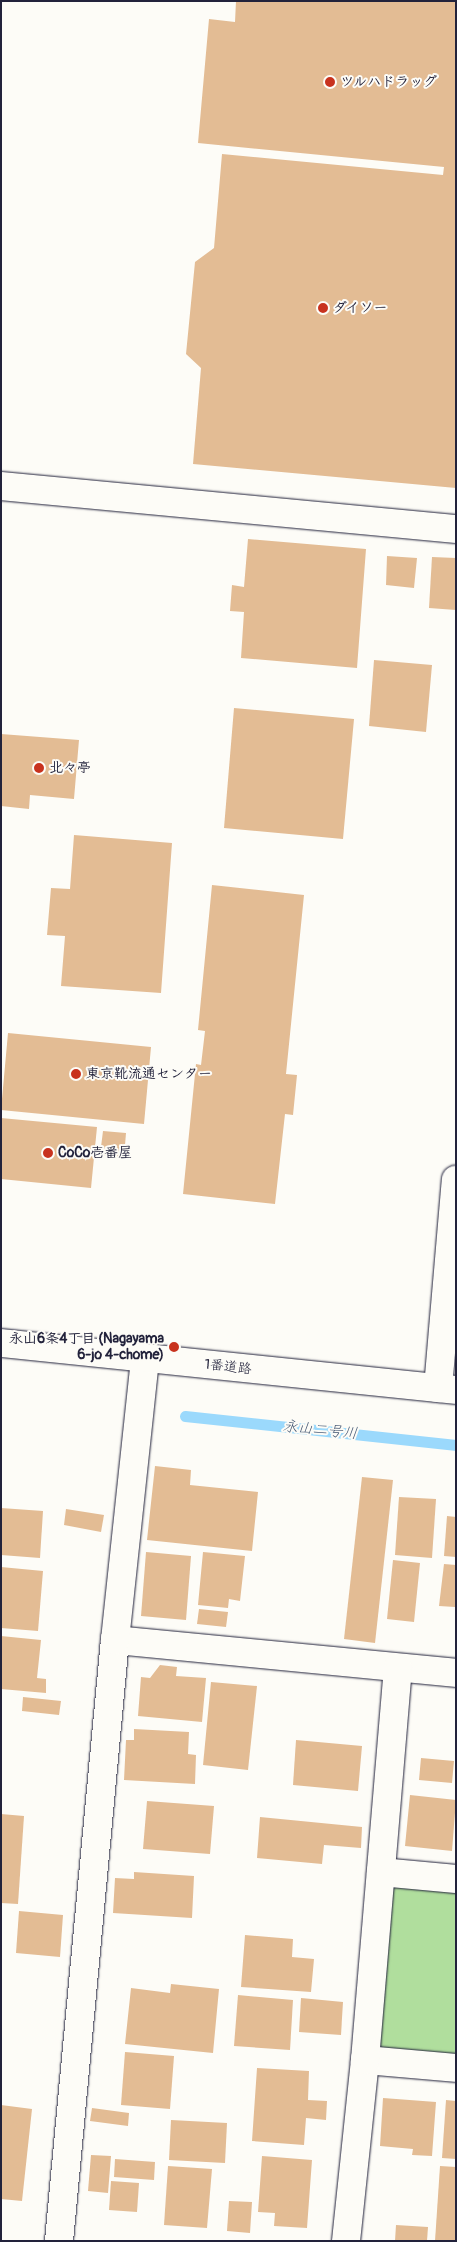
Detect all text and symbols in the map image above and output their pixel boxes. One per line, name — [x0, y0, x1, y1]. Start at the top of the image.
place label: ツルハドラッグ — [340, 74, 438, 90]
marker: ツルハドラッグ — [324, 76, 336, 88]
place label: ダイソー — [333, 300, 389, 316]
marker: ダイソー — [317, 302, 329, 314]
place label: 北々亭 — [49, 760, 91, 776]
marker: 北々亭 — [33, 762, 45, 774]
place label: 東京靴流通センター — [86, 1066, 212, 1082]
marker: 東京靴流通センター — [70, 1068, 82, 1080]
place label: CoCo壱番屋 — [58, 1145, 132, 1161]
marker: CoCo壱番屋 — [42, 1147, 54, 1159]
place label: 永山6条4丁目 (Nagayama 6-jo 4-chome) — [9, 1331, 164, 1364]
marker: 永山6条4丁目 (Nagayama 6-jo 4-chome) — [168, 1341, 180, 1353]
street label: 1番道路 — [204, 1356, 252, 1378]
water label: 永山二号川 — [282, 1417, 358, 1443]

